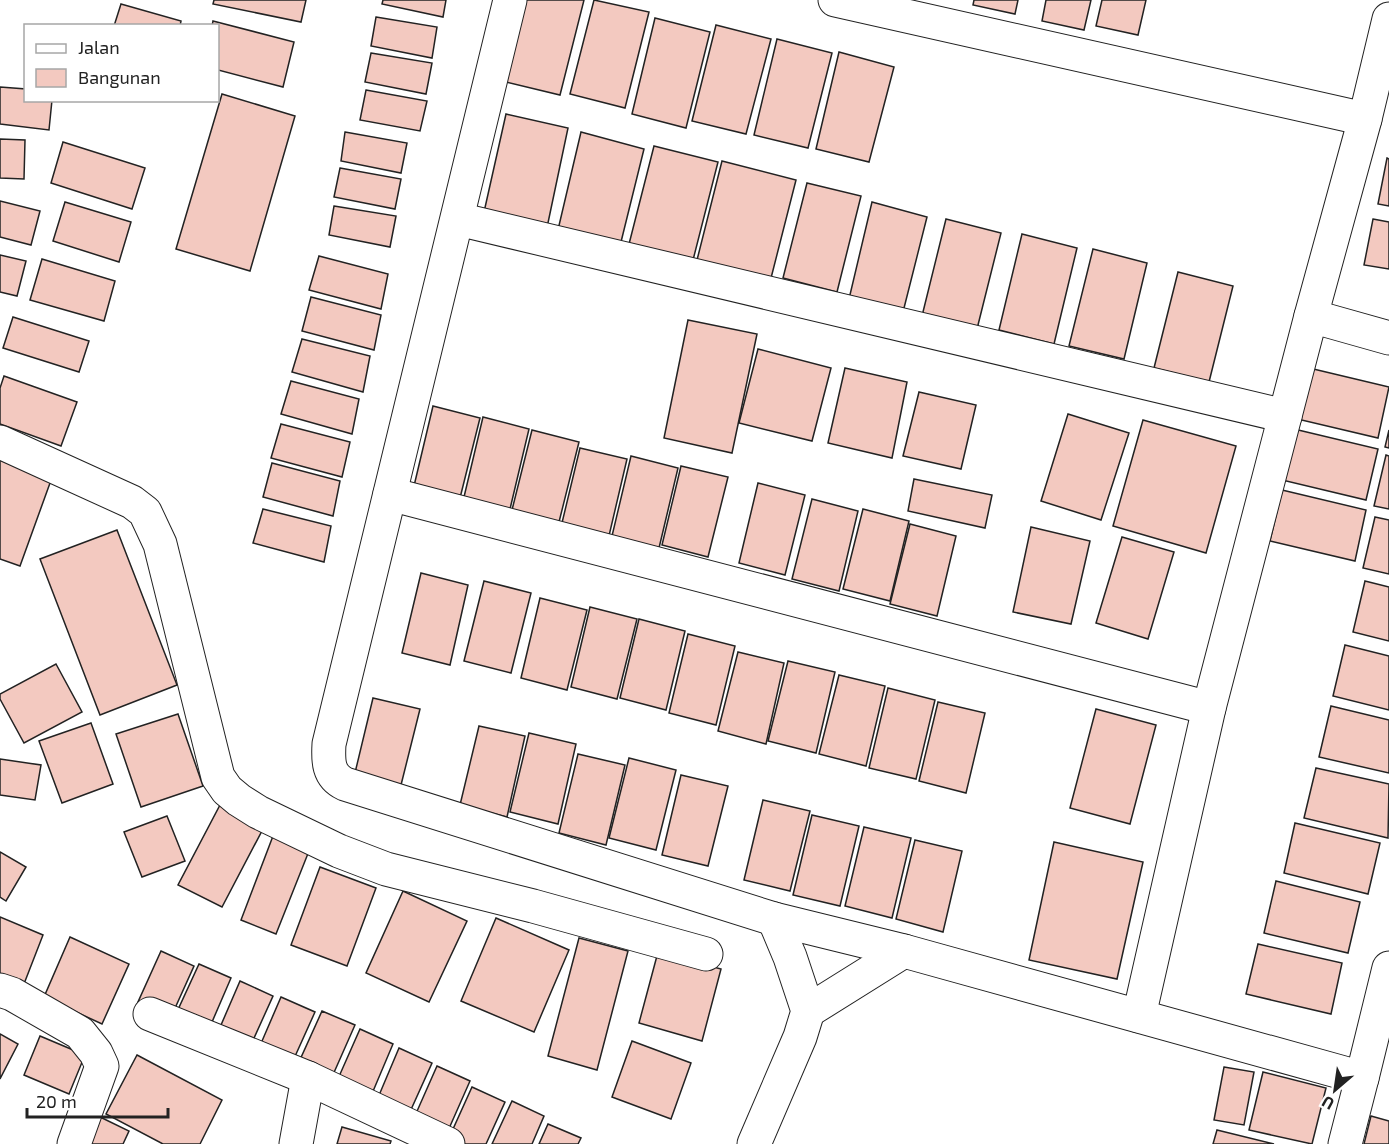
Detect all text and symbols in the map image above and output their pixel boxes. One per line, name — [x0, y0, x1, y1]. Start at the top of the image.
legend — [24, 24, 219, 102]
text: Jalan — [78, 36, 120, 58]
text: Bangunan — [78, 66, 161, 88]
north arrow — [1305, 1060, 1365, 1120]
scale bar — [27, 1081, 168, 1119]
text: 20 m — [36, 1090, 77, 1112]
text: U — [1318, 1093, 1337, 1115]

